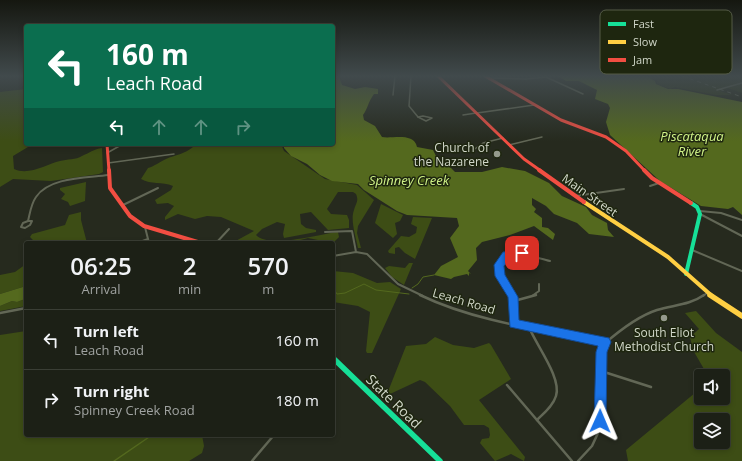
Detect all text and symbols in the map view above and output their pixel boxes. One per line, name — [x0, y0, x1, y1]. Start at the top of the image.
legend — [600, 10, 732, 74]
text: Fast — [633, 16, 654, 31]
text: Slow — [633, 34, 657, 49]
text: 160 m — [106, 35, 189, 73]
icon: left — [40, 40, 92, 92]
text: Jam — [632, 52, 652, 67]
text: Leach Road — [106, 71, 203, 95]
icon: left — [106, 116, 128, 138]
icon: ahead — [148, 116, 170, 138]
icon: ahead — [190, 116, 212, 138]
icon: right — [232, 116, 254, 138]
water label: Piscataqua River — [660, 127, 724, 160]
place label: Church of the Nazarene — [414, 139, 490, 170]
marker: Church of the Nazarene — [492, 149, 502, 159]
street label: Main Street — [559, 170, 621, 220]
water label: Spinney Creek — [369, 171, 450, 189]
pin — [505, 236, 539, 270]
icon: arrive — [511, 242, 533, 264]
text: 06:25 — [70, 249, 132, 282]
text: 2 — [183, 249, 197, 282]
text: 570 — [248, 249, 289, 282]
text: Arrival — [81, 280, 121, 298]
text: min — [178, 280, 201, 298]
text: m — [262, 280, 274, 298]
street label: Leach Road — [431, 284, 497, 318]
marker: South Eliot Methodist Church — [659, 313, 669, 323]
text: Turn left — [74, 321, 139, 341]
place label: South Eliot Methodist Church — [614, 324, 714, 355]
icon: left — [40, 329, 62, 351]
text: 160 m — [275, 330, 319, 350]
text: Leach Road — [74, 341, 144, 359]
map controls — [694, 369, 730, 449]
button: sound — [694, 369, 730, 405]
street label: State Road — [362, 370, 426, 432]
text: Turn right — [74, 381, 149, 401]
icon: right — [40, 389, 62, 411]
text: 180 m — [275, 390, 319, 410]
position arrow — [579, 400, 621, 442]
text: Spinney Creek Road — [74, 401, 195, 419]
button: layers — [694, 413, 730, 449]

